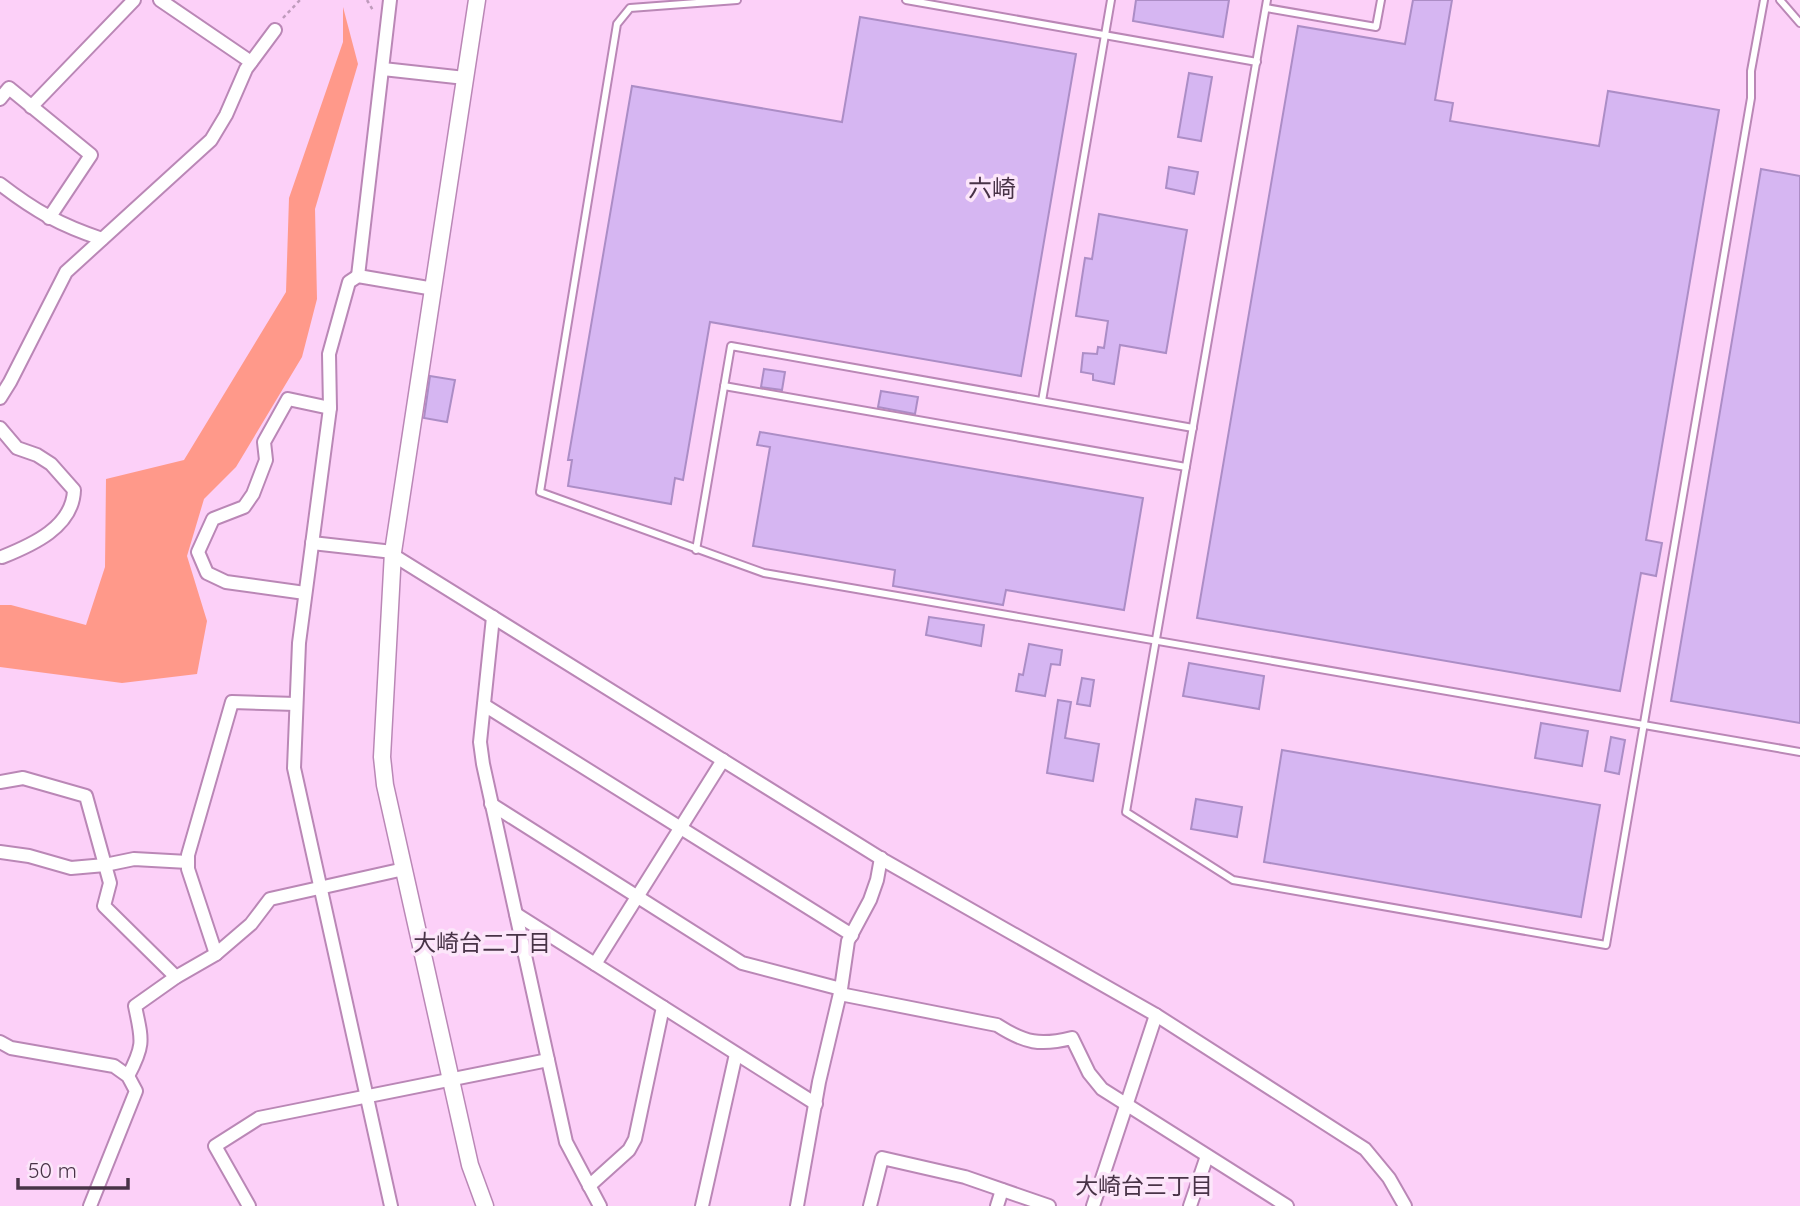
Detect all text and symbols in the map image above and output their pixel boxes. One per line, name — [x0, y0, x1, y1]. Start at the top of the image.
district label: 六崎 — [968, 173, 1016, 203]
district label: 大崎台二丁目 — [413, 928, 551, 957]
scale bar — [18, 1146, 128, 1190]
text: 50 m — [28, 1157, 77, 1183]
district label: 大崎台三丁目 — [1075, 1171, 1213, 1200]

